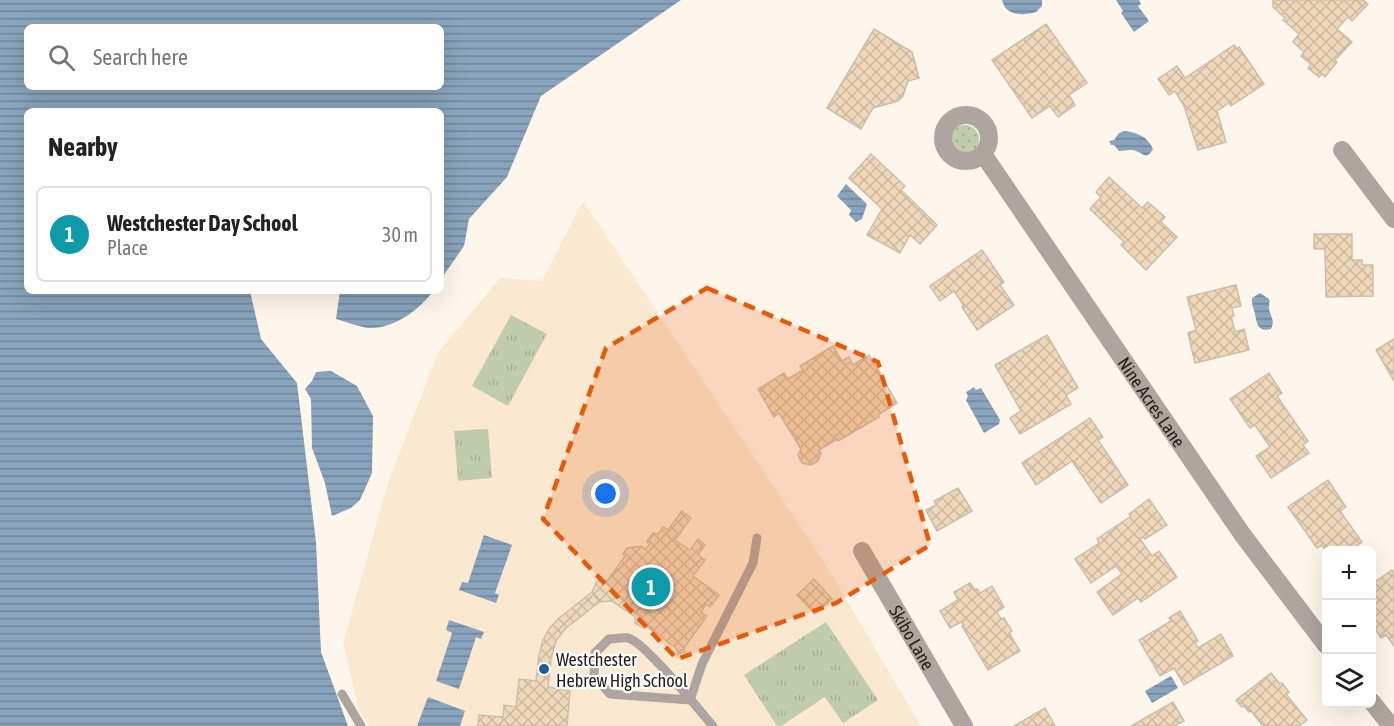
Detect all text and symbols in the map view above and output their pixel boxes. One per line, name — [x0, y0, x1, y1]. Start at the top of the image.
search box — [24, 24, 444, 90]
icon: search — [45, 41, 78, 74]
text: Search here — [93, 44, 188, 70]
text: Nearby — [48, 132, 118, 162]
text: Westchester Day School — [107, 210, 298, 236]
text: 1 — [65, 223, 74, 246]
text: 30 m — [382, 223, 418, 246]
text: Place — [107, 236, 148, 259]
street label: Nine Acres Lane — [1114, 353, 1190, 451]
your location — [591, 479, 620, 508]
map controls — [1322, 546, 1376, 708]
button: + — [1322, 546, 1376, 600]
pin: 1 — [632, 564, 670, 610]
button: − — [1322, 600, 1376, 654]
street label: Skibo Lane — [885, 602, 939, 673]
place label: Westchester Hebrew High School — [556, 649, 688, 691]
button: layers — [1322, 654, 1376, 708]
marker: Westchester Hebrew High School — [537, 662, 551, 676]

